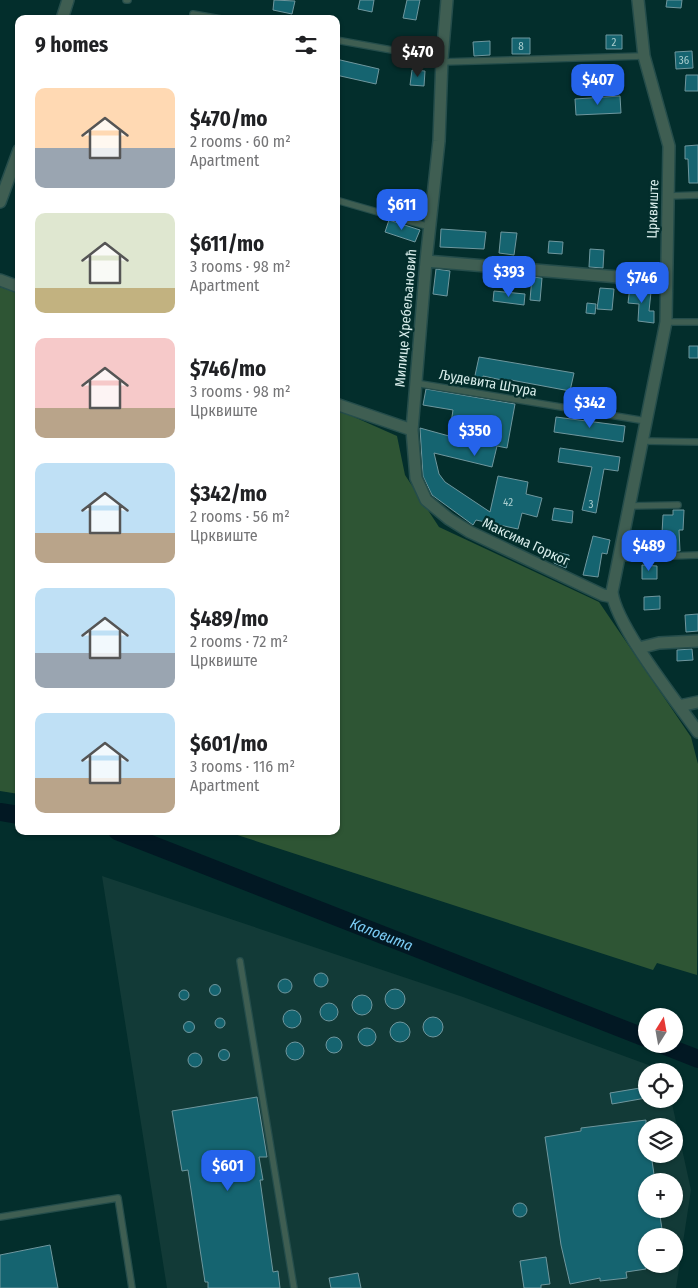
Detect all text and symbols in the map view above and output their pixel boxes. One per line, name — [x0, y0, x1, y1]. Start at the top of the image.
icon: filters — [292, 31, 320, 59]
text: 9 homes — [35, 32, 108, 58]
pin: $470 — [388, 36, 448, 78]
house number: 2 — [612, 36, 617, 49]
house number: 8 — [518, 40, 524, 53]
text: $470 — [402, 42, 434, 61]
house number: 36 — [679, 54, 690, 67]
pin: $407 — [568, 64, 628, 106]
text: $407 — [582, 70, 614, 89]
text: $470/mo — [190, 106, 267, 132]
icon: home — [75, 108, 135, 168]
text: 2 rooms · 60 m² — [190, 132, 291, 151]
text: Apartment — [190, 151, 259, 170]
street label: Црквиште — [643, 179, 663, 239]
pin: $611 — [372, 188, 432, 231]
text: $611 — [388, 195, 416, 214]
text: $611/mo — [190, 231, 264, 257]
icon: home — [75, 233, 135, 293]
street label: Милице Хребељановић — [391, 248, 421, 388]
pin: $393 — [479, 256, 539, 298]
text: 3 rooms · 98 m² — [190, 257, 291, 276]
text: $393 — [494, 262, 524, 281]
pin: $746 — [612, 262, 672, 304]
text: $746 — [627, 268, 657, 287]
text: Apartment — [190, 276, 259, 295]
text: $746/mo — [190, 356, 266, 382]
icon: home — [75, 358, 135, 418]
street label: Људевита Штура — [438, 366, 538, 400]
text: 3 rooms · 98 m² — [190, 382, 291, 401]
pin: $342 — [560, 386, 620, 429]
text: $342 — [575, 393, 605, 412]
text: Црквиште — [190, 401, 258, 420]
pin: $350 — [445, 414, 505, 457]
text: $350 — [459, 421, 491, 440]
text: $342/mo — [190, 481, 267, 507]
icon: home — [75, 483, 135, 543]
house number: 42 — [503, 496, 513, 509]
house number: 3 — [589, 498, 594, 511]
text: 2 rooms · 56 m² — [190, 507, 290, 526]
street label: Максима Горког — [480, 514, 573, 570]
text: Црквиште — [190, 526, 258, 545]
pin: $489 — [619, 530, 679, 572]
text: $489 — [633, 536, 665, 555]
text: $489/mo — [190, 606, 269, 632]
icon: home — [75, 608, 135, 668]
text: 2 rooms · 72 m² — [190, 632, 288, 651]
text: Црквиште — [190, 651, 258, 670]
text: $601/mo — [190, 731, 268, 757]
icon: home — [75, 733, 135, 793]
text: 3 rooms · 116 m² — [190, 757, 295, 776]
text: Apartment — [190, 776, 259, 795]
water label: Каловита — [348, 914, 416, 955]
north arrow — [638, 1008, 682, 1052]
map controls — [638, 1008, 683, 1273]
button: locate — [638, 1063, 683, 1108]
button: layers — [638, 1118, 683, 1163]
pin: $601 — [198, 1150, 258, 1192]
text: $601 — [212, 1156, 244, 1175]
button: + — [638, 1173, 683, 1218]
button: − — [638, 1228, 683, 1273]

